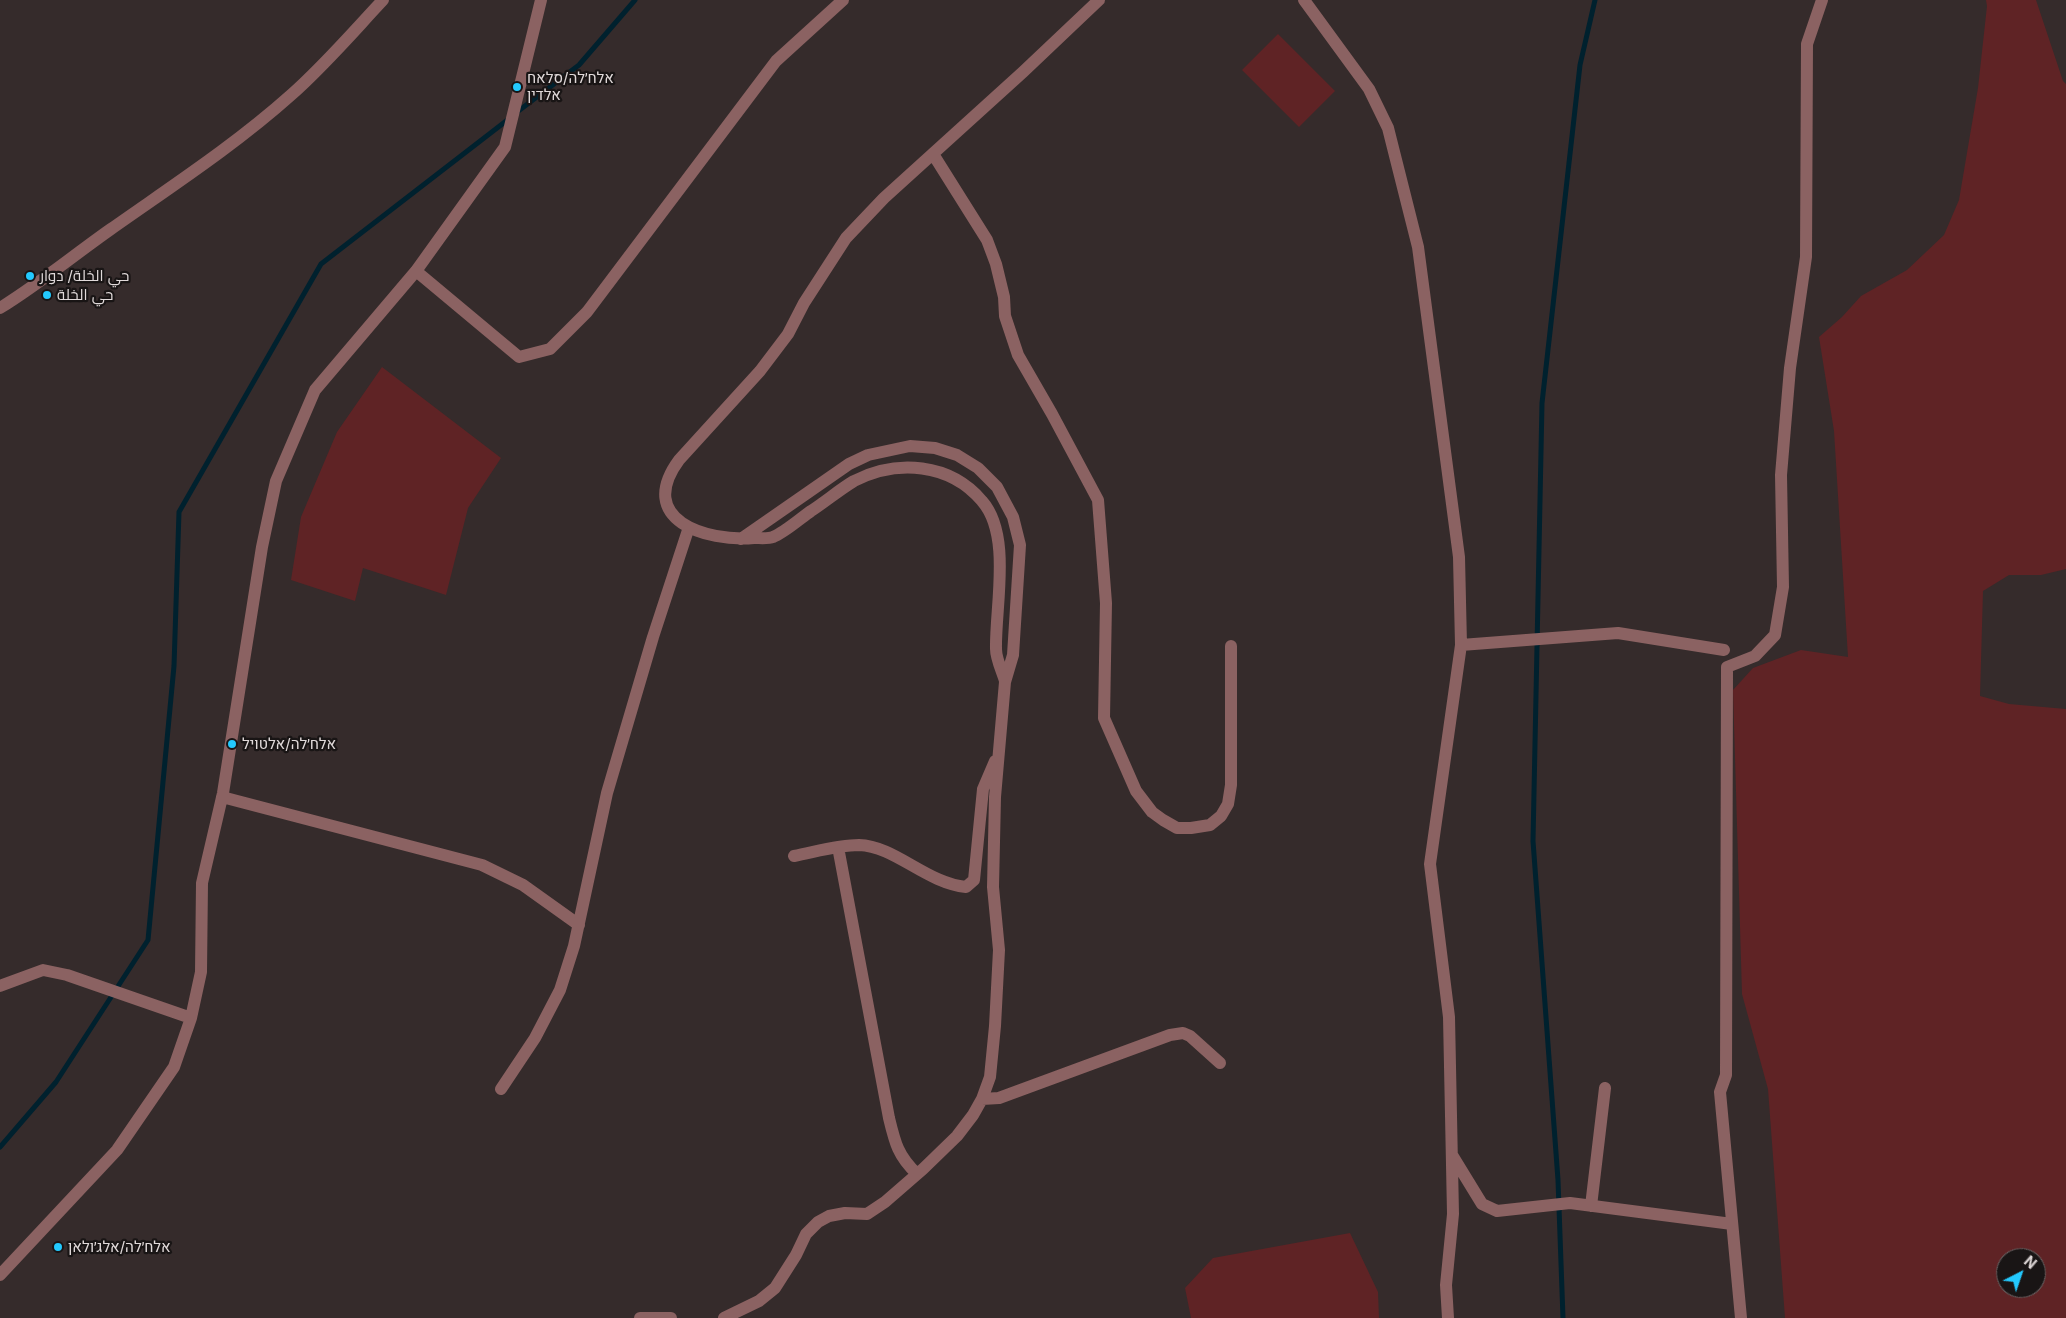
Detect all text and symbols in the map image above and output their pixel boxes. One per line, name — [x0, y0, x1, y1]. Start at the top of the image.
place label: אלח׳לה/סלאח אלדין — [527, 69, 614, 104]
marker: אלח׳לה/סלאח אלדין — [511, 81, 523, 93]
place label: حي الخلة/ دوار — [40, 267, 129, 285]
marker: حي الخلة/ دوار — [24, 270, 36, 282]
place label: حي الخلة — [57, 286, 113, 304]
marker: حي الخلة — [41, 289, 53, 301]
place label: אלח׳לה/אלטויל — [242, 735, 336, 753]
marker: אלח׳לה/אלטויל — [226, 738, 238, 750]
place label: אלח׳לה/אלג׳ולאן — [68, 1238, 171, 1256]
marker: אלח׳לה/אלג׳ולאן — [52, 1241, 64, 1253]
north arrow — [1996, 1248, 2046, 1298]
text: N — [2021, 1252, 2040, 1272]

